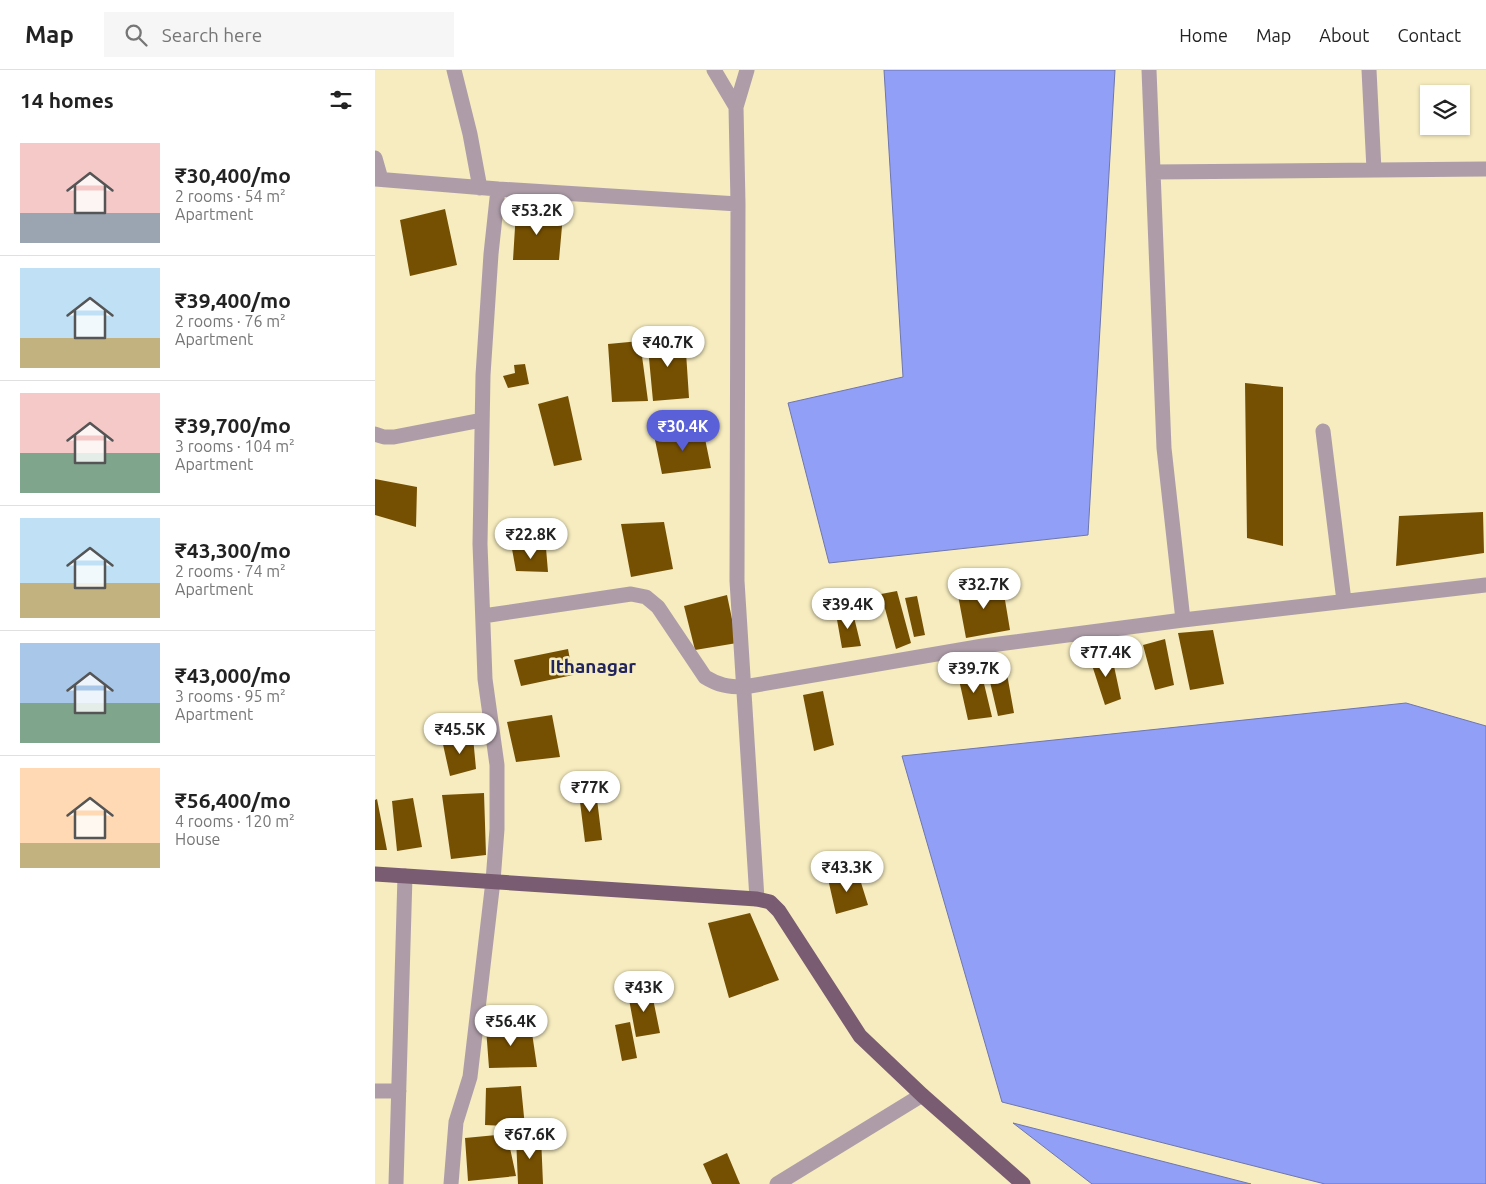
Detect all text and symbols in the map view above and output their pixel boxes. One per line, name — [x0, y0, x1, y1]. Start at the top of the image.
search box — [104, 12, 454, 57]
text: Map — [25, 21, 74, 48]
icon: search — [122, 21, 150, 49]
text: Search here — [162, 24, 262, 46]
text: Home — [1179, 25, 1228, 45]
text: Map — [1256, 25, 1291, 45]
text: About — [1319, 25, 1369, 45]
text: Contact — [1397, 25, 1461, 45]
map controls — [1420, 85, 1470, 135]
button: layers — [1420, 85, 1470, 135]
icon: filters — [327, 86, 355, 114]
text: 14 homes — [20, 88, 114, 112]
icon: home — [60, 163, 120, 223]
text: ₹30,400/mo — [175, 163, 291, 187]
text: 2 rooms · 54 m² — [175, 187, 286, 205]
pin: ₹53.2K — [496, 194, 578, 236]
text: ₹53.2K — [512, 201, 562, 219]
text: Apartment — [175, 205, 253, 223]
icon: home — [60, 288, 120, 348]
text: ₹39,400/mo — [175, 288, 291, 312]
text: 2 rooms · 76 m² — [175, 312, 286, 330]
pin: ₹40.7K — [627, 326, 709, 368]
text: Apartment — [175, 330, 253, 348]
text: ₹40.7K — [643, 333, 693, 351]
pin: ₹30.4K — [642, 410, 724, 452]
icon: home — [60, 413, 120, 473]
text: ₹39,700/mo — [175, 413, 291, 437]
text: ₹30.4K — [658, 417, 708, 435]
text: 3 rooms · 104 m² — [175, 437, 295, 455]
text: Apartment — [175, 455, 253, 473]
pin: ₹22.8K — [490, 518, 572, 560]
text: ₹22.8K — [506, 525, 556, 543]
icon: home — [60, 538, 120, 598]
text: ₹43,300/mo — [175, 538, 291, 562]
text: 2 rooms · 74 m² — [175, 562, 286, 580]
pin: ₹32.7K — [943, 568, 1025, 610]
text: ₹32.7K — [959, 575, 1009, 593]
text: Apartment — [175, 580, 253, 598]
pin: ₹39.4K — [807, 588, 889, 630]
text: ₹39.4K — [823, 595, 873, 613]
pin: ₹77.4K — [1065, 636, 1147, 678]
text: ₹77.4K — [1081, 643, 1131, 661]
pin: ₹39.7K — [933, 652, 1015, 694]
district label: Ithanagar — [550, 655, 636, 677]
text: ₹39.7K — [949, 659, 999, 677]
icon: home — [60, 663, 120, 723]
text: ₹43,000/mo — [175, 663, 291, 687]
text: 3 rooms · 95 m² — [175, 687, 286, 705]
text: Apartment — [175, 705, 253, 723]
pin: ₹45.5K — [419, 712, 501, 755]
text: ₹45.5K — [435, 720, 485, 738]
pin: ₹77K — [560, 770, 620, 813]
text: ₹77K — [571, 778, 609, 796]
icon: home — [60, 788, 120, 848]
text: ₹56,400/mo — [175, 788, 291, 812]
text: 4 rooms · 120 m² — [175, 812, 295, 830]
text: House — [175, 830, 220, 848]
pin: ₹43.3K — [806, 850, 888, 893]
text: ₹43.3K — [822, 858, 872, 876]
pin: ₹43K — [614, 970, 674, 1013]
text: ₹43K — [625, 978, 663, 996]
pin: ₹56.4K — [470, 1004, 552, 1047]
text: ₹56.4K — [486, 1012, 536, 1030]
pin: ₹67.6K — [489, 1118, 571, 1160]
text: ₹67.6K — [505, 1125, 555, 1143]

